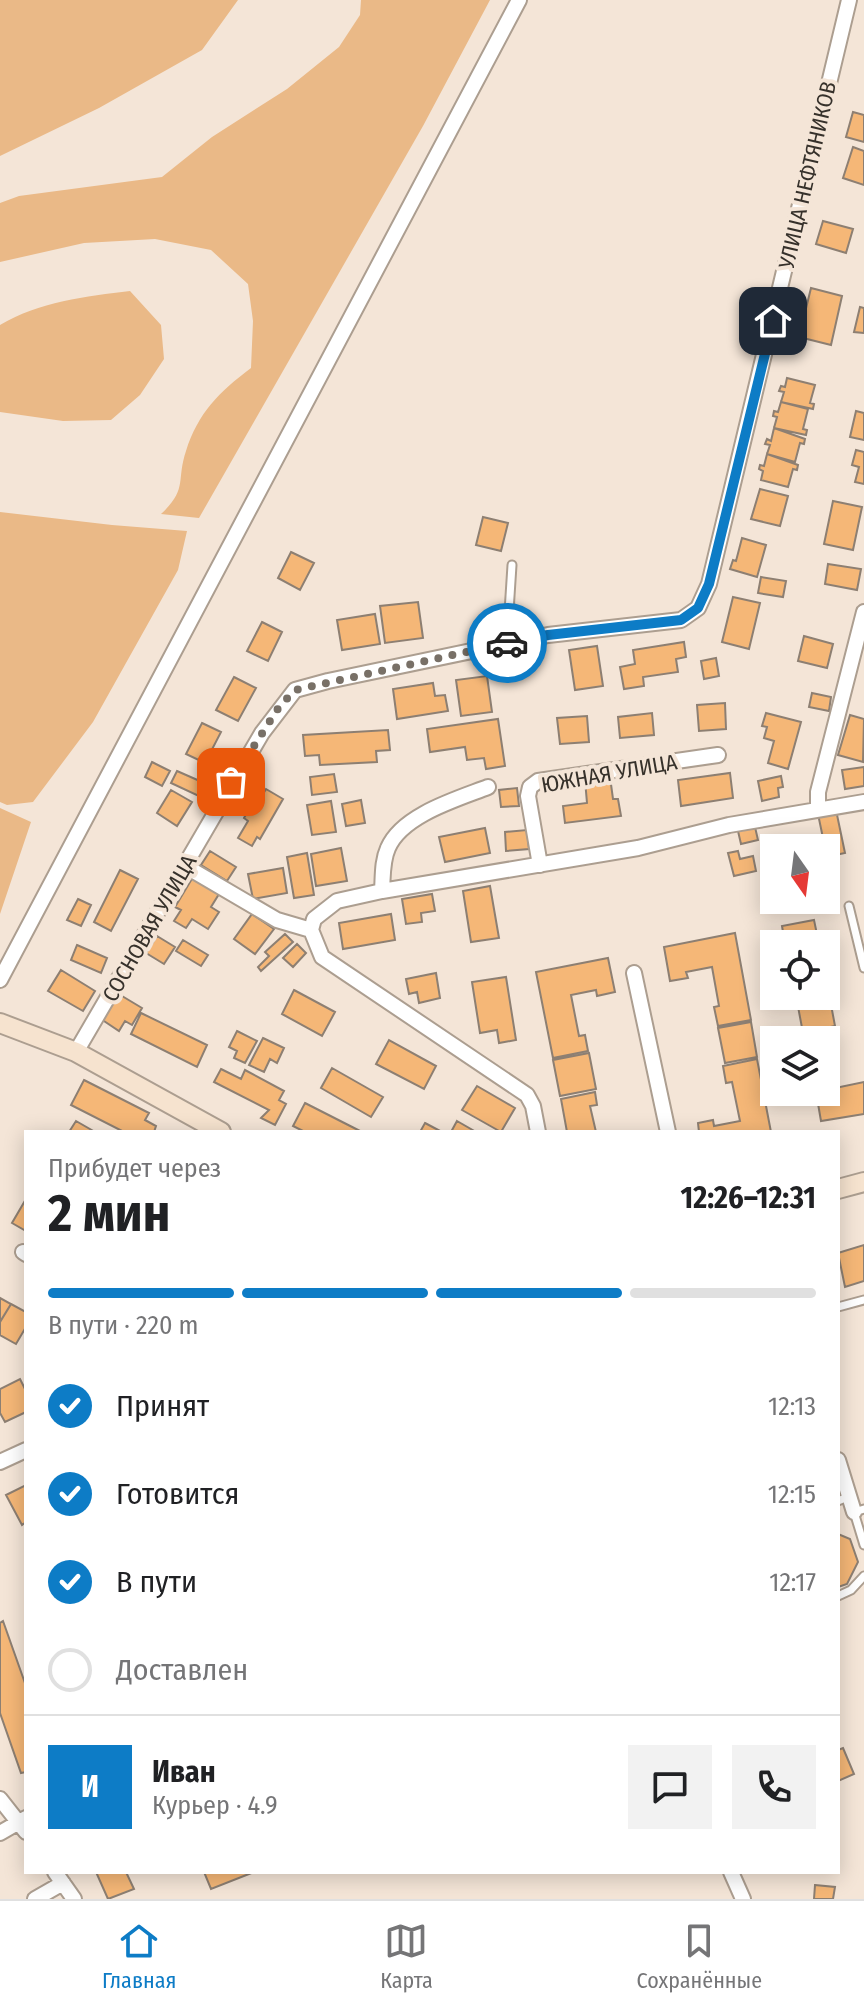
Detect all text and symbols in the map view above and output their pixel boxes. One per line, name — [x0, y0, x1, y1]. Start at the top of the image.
street label: УЛИЦА НЕФТЯНИКОВ — [773, 79, 842, 272]
pin — [739, 287, 807, 355]
icon: home — [751, 299, 795, 343]
courier — [467, 603, 547, 683]
icon: car — [485, 621, 529, 665]
pin — [197, 748, 265, 816]
street label: ЮЖНАЯ УЛИЦА — [539, 748, 680, 799]
icon: bag — [209, 760, 253, 804]
north arrow — [760, 834, 840, 914]
map controls — [760, 834, 840, 1106]
street label: СОСНОВАЯ УЛИЦА — [96, 850, 203, 1006]
button: locate — [760, 930, 840, 1010]
button: layers — [760, 1026, 840, 1106]
text: Прибудет через — [48, 1153, 221, 1184]
text: 12:26–12:31 — [681, 1180, 816, 1216]
text: 2 мин — [48, 1182, 170, 1245]
text: В пути · 220 m — [48, 1310, 199, 1341]
icon: check — [48, 1384, 92, 1428]
text: Принят — [116, 1388, 209, 1424]
text: 12:13 — [768, 1391, 816, 1422]
icon: check — [48, 1472, 92, 1516]
text: Готовится — [116, 1476, 239, 1512]
text: 12:15 — [768, 1479, 816, 1510]
icon: check — [48, 1560, 92, 1604]
text: В пути — [116, 1564, 197, 1600]
text: 12:17 — [769, 1567, 816, 1598]
text: Доставлен — [116, 1652, 248, 1688]
button: chat — [628, 1745, 712, 1829]
button: phone — [732, 1745, 816, 1829]
text: Иван — [152, 1754, 216, 1790]
text: И — [81, 1769, 99, 1805]
text: Курьер · 4.9 — [152, 1790, 278, 1821]
tab: Главная — [102, 1919, 176, 1994]
tab: Карта — [380, 1919, 433, 1994]
tab: Сохранённые — [637, 1919, 762, 1994]

